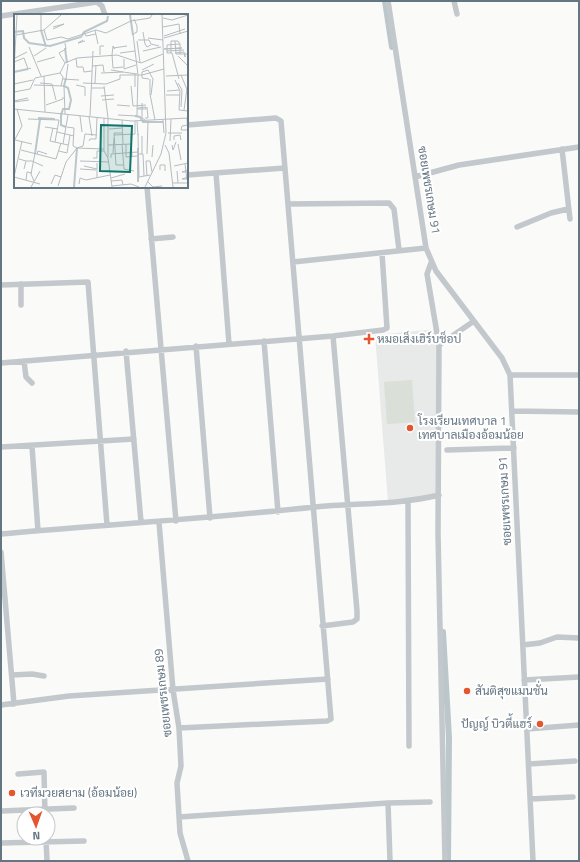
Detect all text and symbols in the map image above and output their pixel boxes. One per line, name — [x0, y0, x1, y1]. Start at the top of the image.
inset map — [14, 14, 188, 188]
street label: ซอยเพชรเกษม 91 — [413, 145, 446, 235]
place label: หมอเส็งเฮิร์บช็อป — [377, 329, 461, 348]
marker: หมอเส็งเฮิร์บช็อป — [364, 334, 374, 344]
place label: โรงเรียนเทศบาล 1 เทศบาลเมืองอ้อมน้อย — [417, 411, 524, 444]
marker: โรงเรียนเทศบาล 1 เทศบาลเมืองอ้อมน้อย — [405, 423, 415, 433]
street label: ซอยเพชรเกษม 91 — [493, 456, 516, 546]
street label: ซอยเพชรเกษม 89 — [148, 648, 177, 738]
place label: สันติสุขแมนชั่น — [475, 680, 548, 700]
marker: สันติสุขแมนชั่น — [462, 686, 472, 696]
place label: ปัญญ์ บิวตี้แฮร์ — [461, 713, 532, 733]
marker: ปัญญ์ บิวตี้แฮร์ — [535, 719, 545, 729]
place label: เวทีมวยสยาม (อ้อมน้อย) — [20, 783, 137, 802]
marker: เวทีมวยสยาม (อ้อมน้อย) — [7, 788, 17, 798]
north arrow — [16, 806, 56, 846]
text: N — [32, 828, 40, 844]

